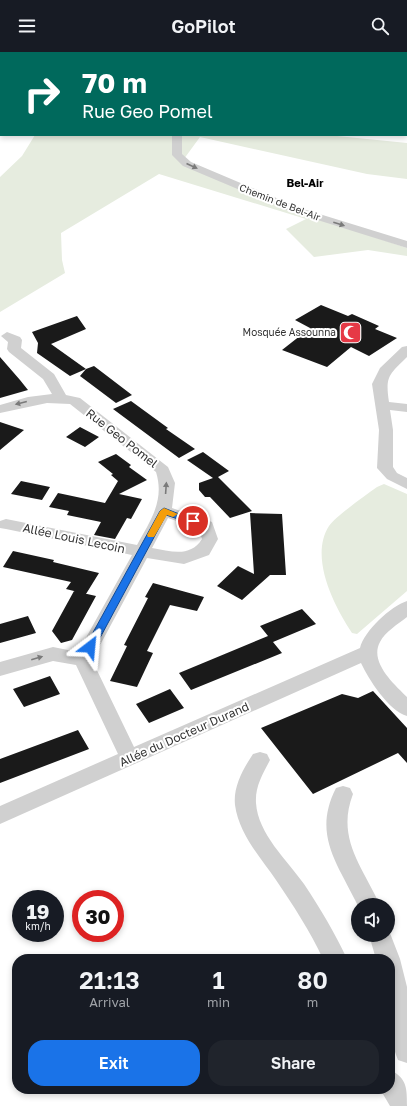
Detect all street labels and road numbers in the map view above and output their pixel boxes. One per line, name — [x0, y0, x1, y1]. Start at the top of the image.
street label: Chemin de Bel-Air — [238, 181, 322, 223]
street label: Rue Geo Pomel — [83, 405, 161, 471]
street label: Allée Louis Lecoin — [22, 520, 126, 556]
street label: Allée du Docteur Durand — [117, 699, 251, 769]

